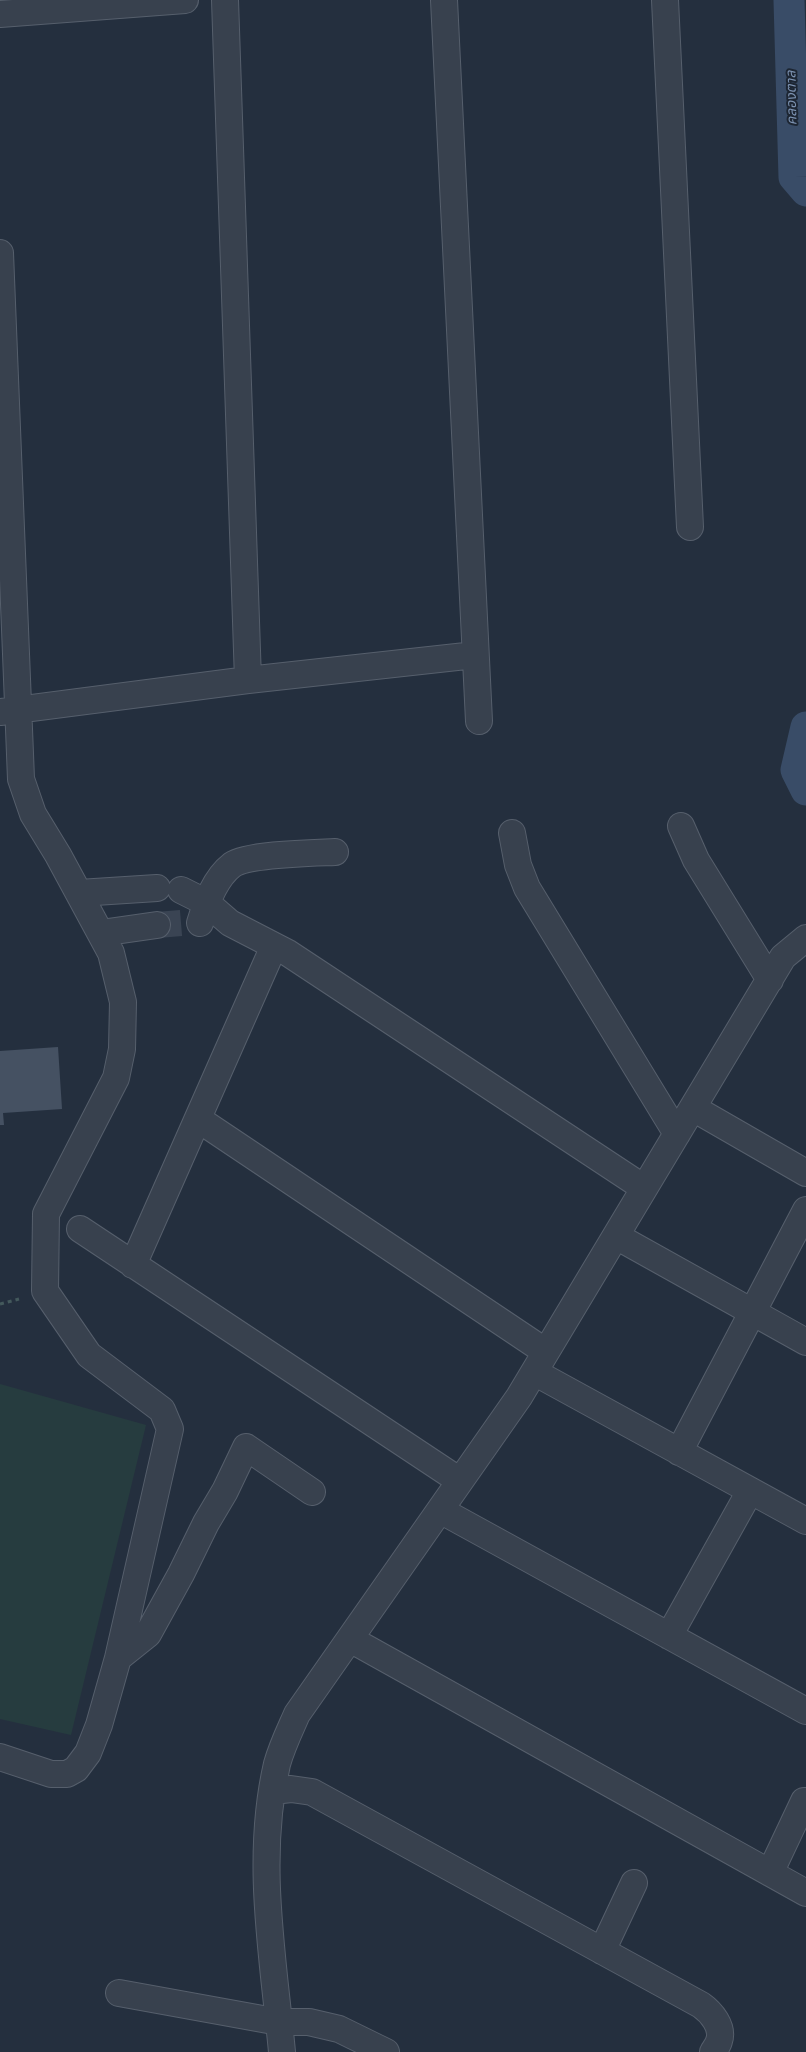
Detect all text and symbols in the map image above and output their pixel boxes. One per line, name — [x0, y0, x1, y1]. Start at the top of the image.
water label: คลองตาล — [783, 70, 801, 126]

